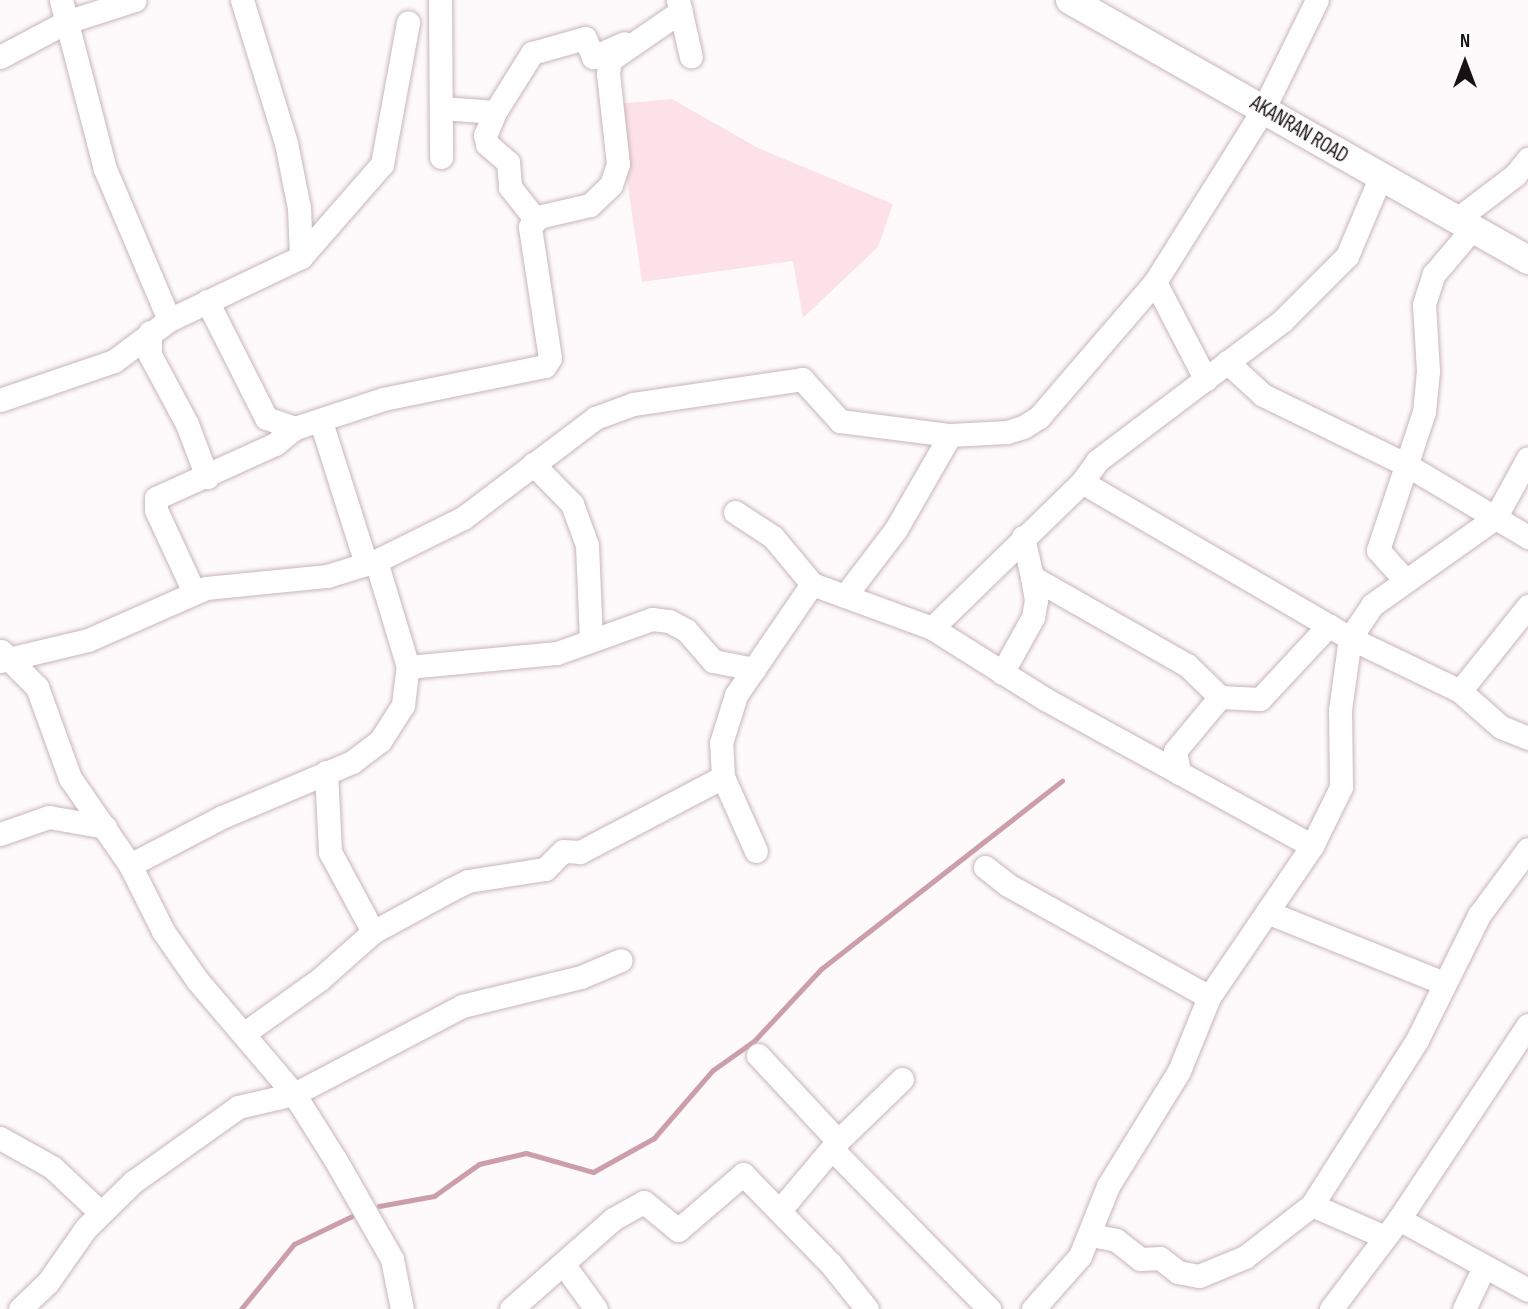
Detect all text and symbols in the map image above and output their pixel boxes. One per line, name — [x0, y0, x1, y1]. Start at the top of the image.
north arrow — [1430, 28, 1500, 98]
text: N — [1460, 30, 1470, 53]
street label: AKANRAN ROAD — [1245, 91, 1353, 169]

